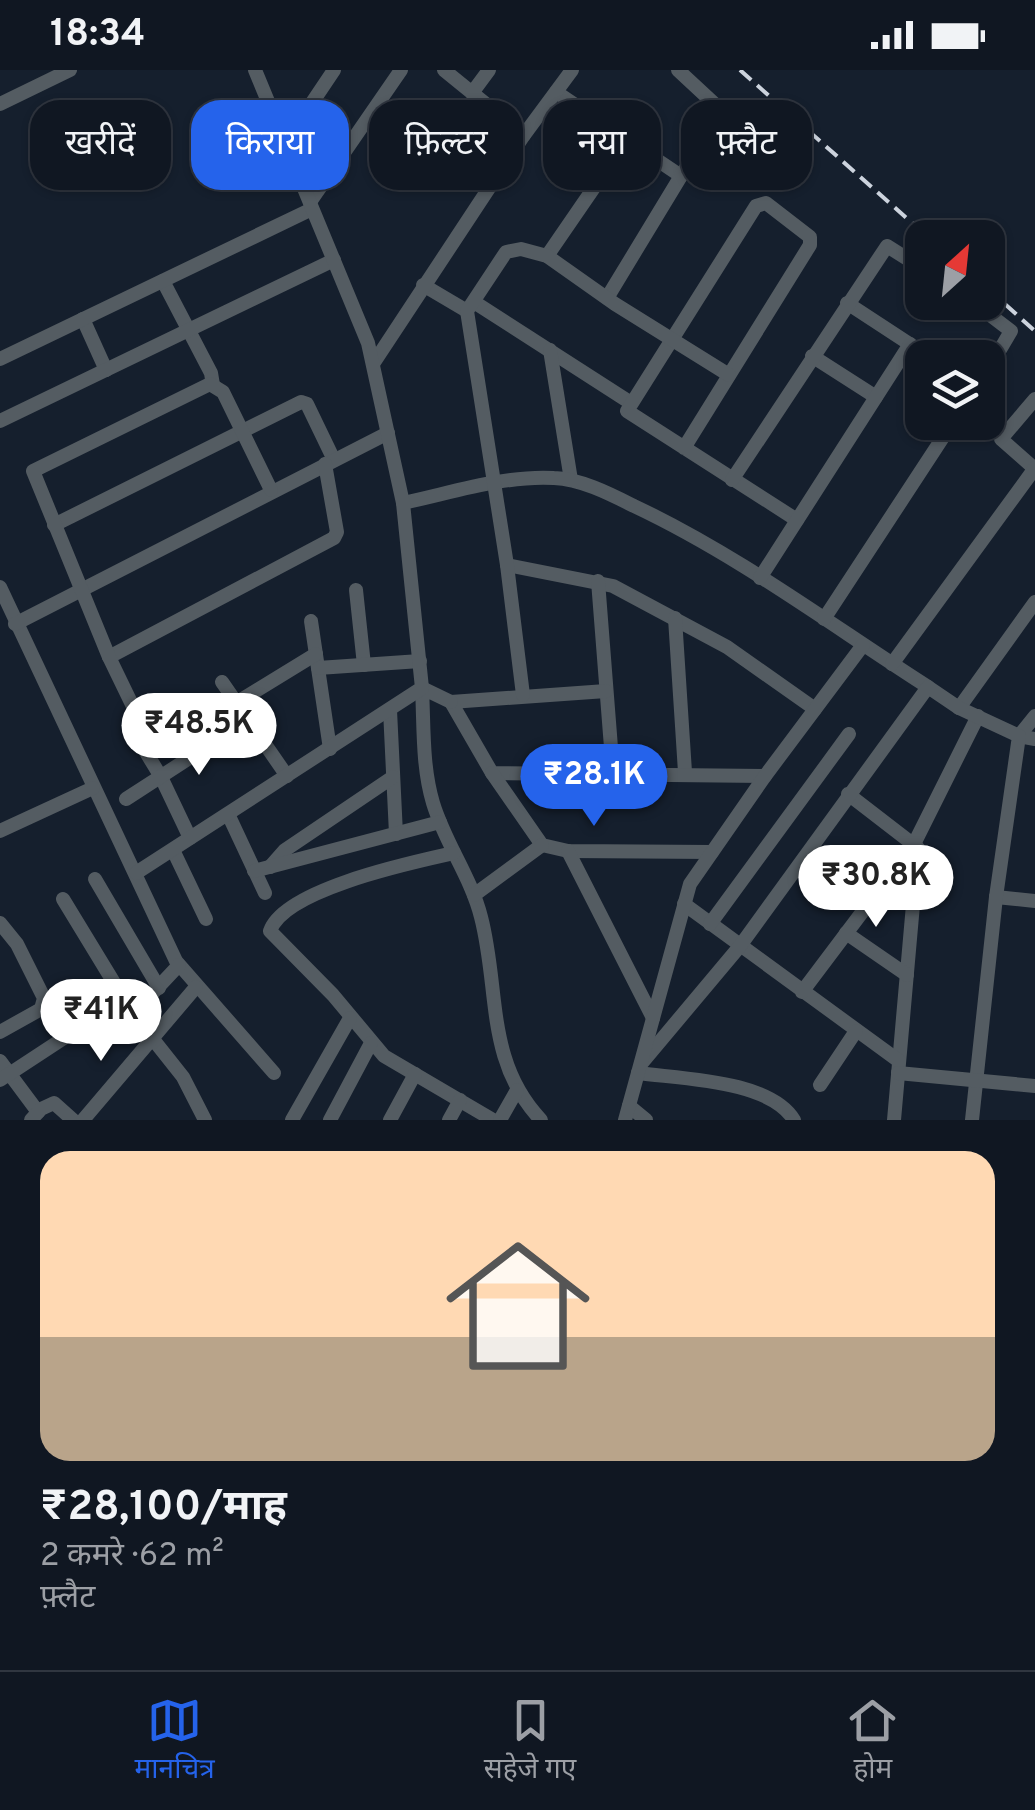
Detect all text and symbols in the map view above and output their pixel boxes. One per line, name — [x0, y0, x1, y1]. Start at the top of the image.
text: 18:34 — [50, 11, 146, 60]
chip: खरीदें — [30, 100, 171, 190]
chip: किराया — [191, 100, 349, 190]
chip: फ़िल्टर — [369, 100, 523, 190]
chip: नया — [543, 100, 661, 190]
chip: फ़्लैट — [681, 100, 812, 190]
north arrow — [905, 220, 1005, 320]
map controls — [905, 220, 1005, 440]
button: layers — [905, 340, 1005, 440]
pin: ₹48.5K — [118, 693, 280, 778]
text: ₹48.5K — [144, 705, 254, 745]
pin: ₹28.1K — [513, 744, 675, 829]
text: ₹28.1K — [542, 756, 646, 796]
pin: ₹30.8K — [795, 845, 957, 930]
text: ₹30.8K — [820, 857, 932, 897]
pin: ₹41K — [42, 979, 160, 1064]
text: ₹41K — [63, 991, 139, 1031]
icon: home — [428, 1216, 608, 1396]
text: ₹28,100/माह — [40, 1482, 287, 1535]
text: 2 कमरे · 62 m² — [40, 1537, 224, 1577]
text: फ़्लैट — [40, 1579, 95, 1619]
tab: मानचित्र — [135, 1693, 215, 1789]
tab: सहेजे गए — [484, 1693, 576, 1789]
tab: होम — [845, 1693, 900, 1789]

